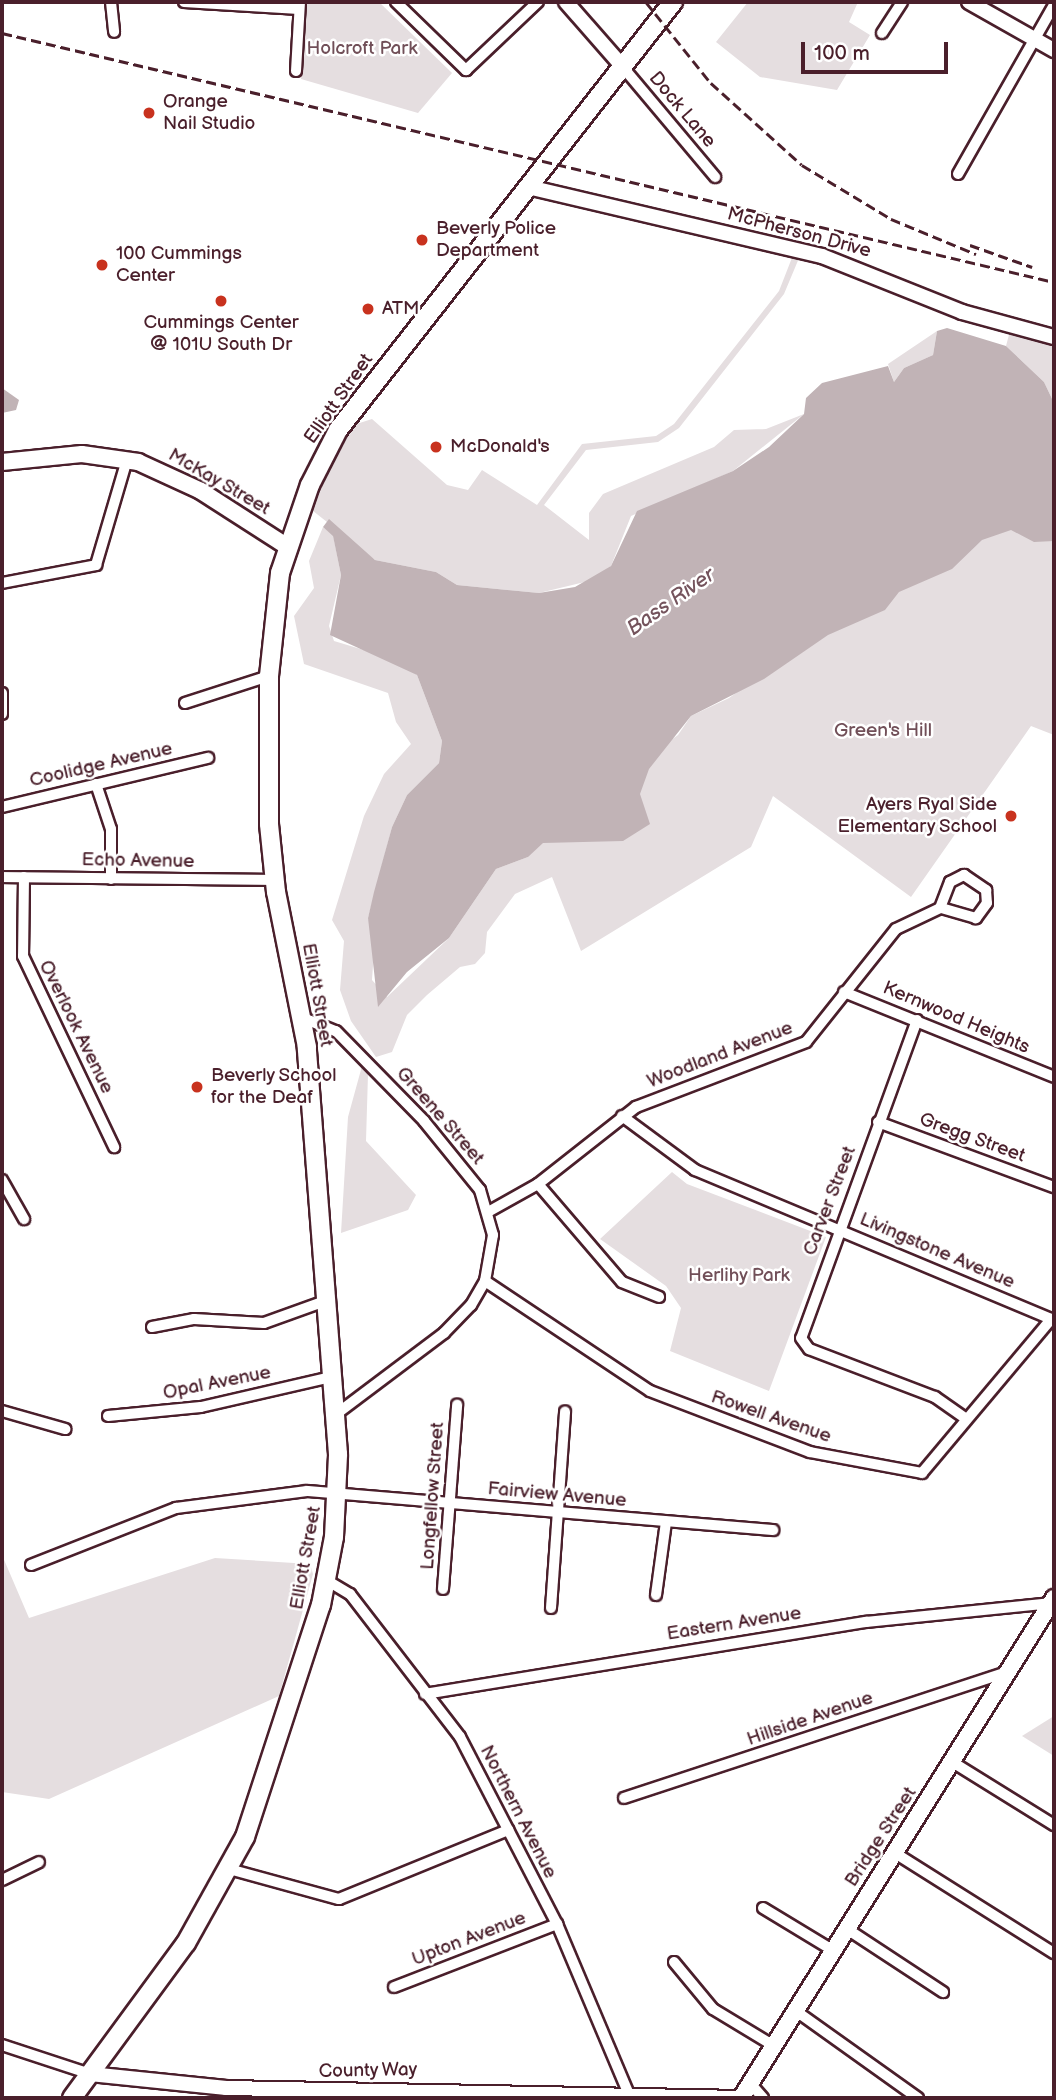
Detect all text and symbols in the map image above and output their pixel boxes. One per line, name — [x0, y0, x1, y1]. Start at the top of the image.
scale bar — [804, 28, 951, 72]
park label: Holcroft Park — [306, 38, 418, 60]
text: 100 m — [814, 41, 870, 66]
street label: Dock Lane — [644, 67, 720, 153]
place label: Orange Nail Studio — [163, 91, 256, 135]
marker: Orange Nail Studio — [141, 105, 157, 121]
street label: McPherson Drive — [725, 203, 873, 263]
place label: Beverly Police Department — [436, 218, 557, 262]
marker: Beverly Police Department — [414, 232, 430, 248]
place label: 100 Cummings Center — [116, 243, 242, 287]
marker: 100 Cummings Center — [94, 257, 110, 273]
marker: Cummings Center @ 101U South Dr — [213, 293, 229, 309]
place label: ATM — [382, 298, 419, 320]
marker: ATM — [360, 301, 376, 317]
place label: Cummings Center @ 101U South Dr — [143, 312, 299, 356]
street label: Elliott Street — [300, 349, 378, 449]
place label: McDonald's — [450, 436, 550, 458]
marker: McDonald's — [428, 439, 444, 455]
street label: McKay Street — [163, 443, 275, 521]
water label: Bass River — [622, 563, 720, 641]
park label: Green's Hill — [834, 720, 932, 742]
street label: Coolidge Avenue — [27, 737, 175, 793]
place label: Ayers Ryal Side Elementary School — [836, 794, 997, 838]
marker: Ayers Ryal Side Elementary School — [1003, 808, 1019, 824]
street label: Echo Avenue — [81, 849, 195, 873]
street label: Elliott Street — [297, 941, 337, 1049]
street label: Overlook Avenue — [34, 957, 118, 1097]
street label: Kernwood Heights — [879, 977, 1033, 1059]
street label: Woodland Avenue — [644, 1017, 796, 1093]
street label: Greene Street — [391, 1062, 489, 1170]
place label: Beverly School for the Deaf — [211, 1065, 338, 1109]
marker: Beverly School for the Deaf — [189, 1079, 205, 1095]
street label: Gregg Street — [916, 1108, 1028, 1168]
street label: Carver Street — [799, 1143, 861, 1259]
street label: Livingstone Avenue — [856, 1208, 1018, 1294]
park label: Herlihy Park — [687, 1265, 791, 1287]
street label: Opal Avenue — [161, 1361, 273, 1405]
street label: Rowell Avenue — [708, 1386, 834, 1448]
street label: Longfellow Street — [416, 1421, 450, 1571]
street label: Fairview Avenue — [487, 1478, 627, 1512]
street label: Elliott Street — [286, 1504, 326, 1612]
street label: Eastern Avenue — [665, 1602, 803, 1646]
street label: Hillside Avenue — [744, 1687, 876, 1751]
street label: Northern Avenue — [475, 1742, 561, 1882]
street label: Bridge Street — [840, 1783, 922, 1891]
street label: Upton Avenue — [409, 1907, 529, 1971]
street label: County Way — [318, 2059, 418, 2083]

